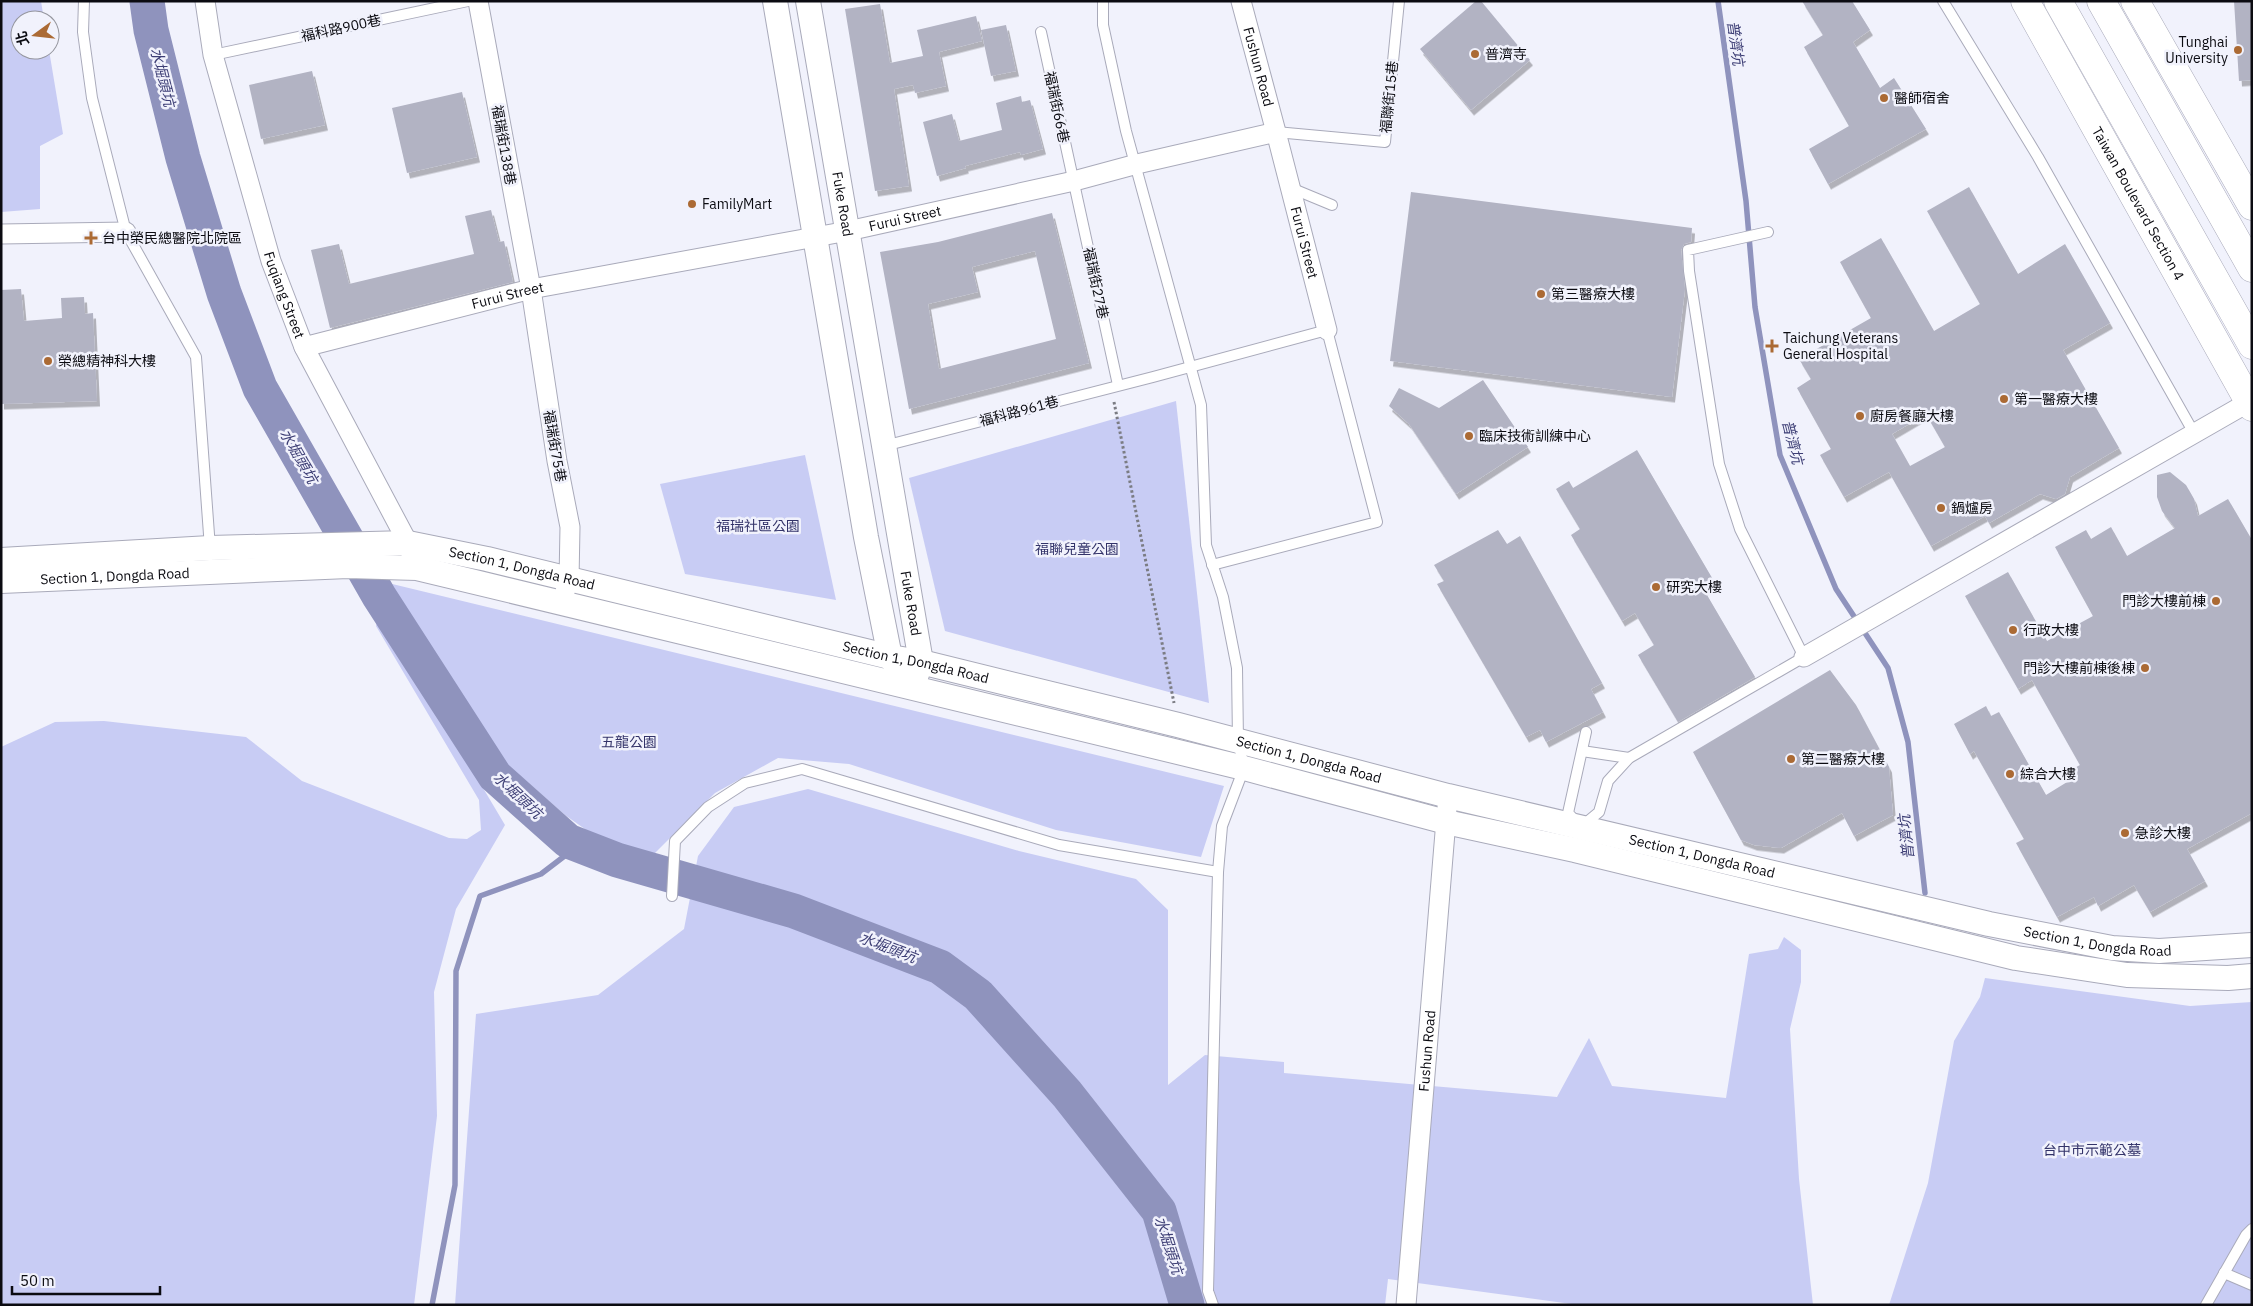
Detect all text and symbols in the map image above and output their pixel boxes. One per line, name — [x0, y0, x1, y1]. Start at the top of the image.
north arrow — [10, 10, 60, 60]
street label: 福科路900巷 — [299, 11, 383, 45]
water label: 普濟坑 — [1723, 19, 1749, 69]
street label: Fushun Road — [1239, 25, 1278, 108]
text: 北 — [12, 29, 33, 47]
place label: Tunghai University — [2165, 33, 2228, 67]
marker: Tunghai University — [2232, 44, 2244, 56]
place label: 普濟寺 — [1485, 45, 1527, 63]
water label: 水堀頭坑 — [147, 46, 180, 110]
marker: 普濟寺 — [1469, 48, 1481, 60]
street label: 福聯街15巷 — [1376, 60, 1402, 134]
street label: 福瑞街66巷 — [1041, 70, 1073, 144]
place label: 醫師宿舍 — [1894, 89, 1950, 107]
marker: 醫師宿舍 — [1878, 92, 1890, 104]
street label: 福瑞街138巷 — [488, 103, 520, 187]
street label: Taiwan Boulevard Section 4 — [2088, 123, 2188, 284]
street label: Fuke Road — [828, 170, 857, 238]
place label: FamilyMart — [702, 195, 772, 213]
marker: FamilyMart — [686, 198, 698, 210]
street label: Furui Street — [867, 202, 943, 235]
street label: Furui Street — [1287, 205, 1322, 281]
place label: 台中榮民總醫院北院區 — [102, 229, 242, 247]
marker: 台中榮民總醫院北院區 — [84, 231, 98, 245]
street label: 福瑞街27巷 — [1080, 246, 1112, 320]
street label: Fuqiang Street — [260, 249, 309, 341]
street label: Furui Street — [469, 278, 545, 313]
place label: 第三醫療大樓 — [1551, 285, 1635, 303]
marker: 第三醫療大樓 — [1535, 288, 1547, 300]
place label: Taichung Veterans General Hospital — [1783, 329, 1898, 363]
marker: Taichung Veterans General Hospital — [1765, 339, 1779, 353]
place label: 榮總精神科大樓 — [58, 352, 156, 370]
marker: 榮總精神科大樓 — [42, 355, 54, 367]
place label: 第一醫療大樓 — [2014, 390, 2098, 408]
street label: 福科路961巷 — [977, 392, 1061, 430]
marker: 第一醫療大樓 — [1998, 393, 2010, 405]
place label: 廚房餐廳大樓 — [1870, 407, 1954, 425]
street label: 福瑞街75巷 — [540, 409, 570, 483]
marker: 廚房餐廳大樓 — [1854, 410, 1866, 422]
water label: 普濟坑 — [1778, 418, 1808, 468]
water label: 水堀頭坑 — [276, 425, 323, 488]
place label: 臨床技術訓練中心 — [1479, 427, 1591, 445]
marker: 臨床技術訓練中心 — [1463, 430, 1475, 442]
place label: 鍋爐房 — [1951, 499, 1993, 517]
marker: 鍋爐房 — [1935, 502, 1947, 514]
park label: 福瑞社區公園 — [716, 517, 800, 535]
park label: 福聯兒童公園 — [1035, 540, 1119, 558]
street label: Section 1, Dongda Road — [447, 542, 597, 594]
street label: Section 1, Dongda Road — [40, 564, 190, 588]
street label: Fuke Road — [897, 569, 925, 637]
place label: 研究大樓 — [1666, 578, 1722, 596]
marker: 研究大樓 — [1650, 581, 1662, 593]
place label: 門診大樓前棟 — [2122, 592, 2206, 610]
marker: 門診大樓前棟 — [2210, 595, 2222, 607]
place label: 行政大樓 — [2023, 621, 2079, 639]
marker: 行政大樓 — [2007, 624, 2019, 636]
street label: Section 1, Dongda Road — [841, 637, 991, 687]
place label: 門診大樓前棟後棟 — [2023, 659, 2135, 677]
marker: 門診大樓前棟後棟 — [2139, 662, 2151, 674]
street label: Section 1, Dongda Road — [1234, 732, 1383, 787]
park label: 五龍公園 — [601, 733, 657, 751]
place label: 第二醫療大樓 — [1801, 750, 1885, 768]
marker: 第二醫療大樓 — [1785, 753, 1797, 765]
place label: 綜合大樓 — [2020, 765, 2076, 783]
water label: 水堀頭坑 — [490, 768, 548, 824]
marker: 綜合大樓 — [2004, 768, 2016, 780]
water label: 普濟坑 — [1894, 812, 1918, 860]
place label: 急診大樓 — [2135, 824, 2191, 842]
marker: 急診大樓 — [2119, 827, 2131, 839]
street label: Section 1, Dongda Road — [1627, 830, 1777, 882]
street label: Section 1, Dongda Road — [2022, 922, 2172, 960]
water label: 水堀頭坑 — [857, 927, 921, 967]
street label: Fushun Road — [1415, 1009, 1439, 1092]
park label: 台中市示範公墓 — [2043, 1141, 2141, 1159]
water label: 水堀頭坑 — [1151, 1214, 1188, 1278]
scale bar — [12, 1264, 160, 1296]
text: 50 m — [20, 1271, 55, 1290]

